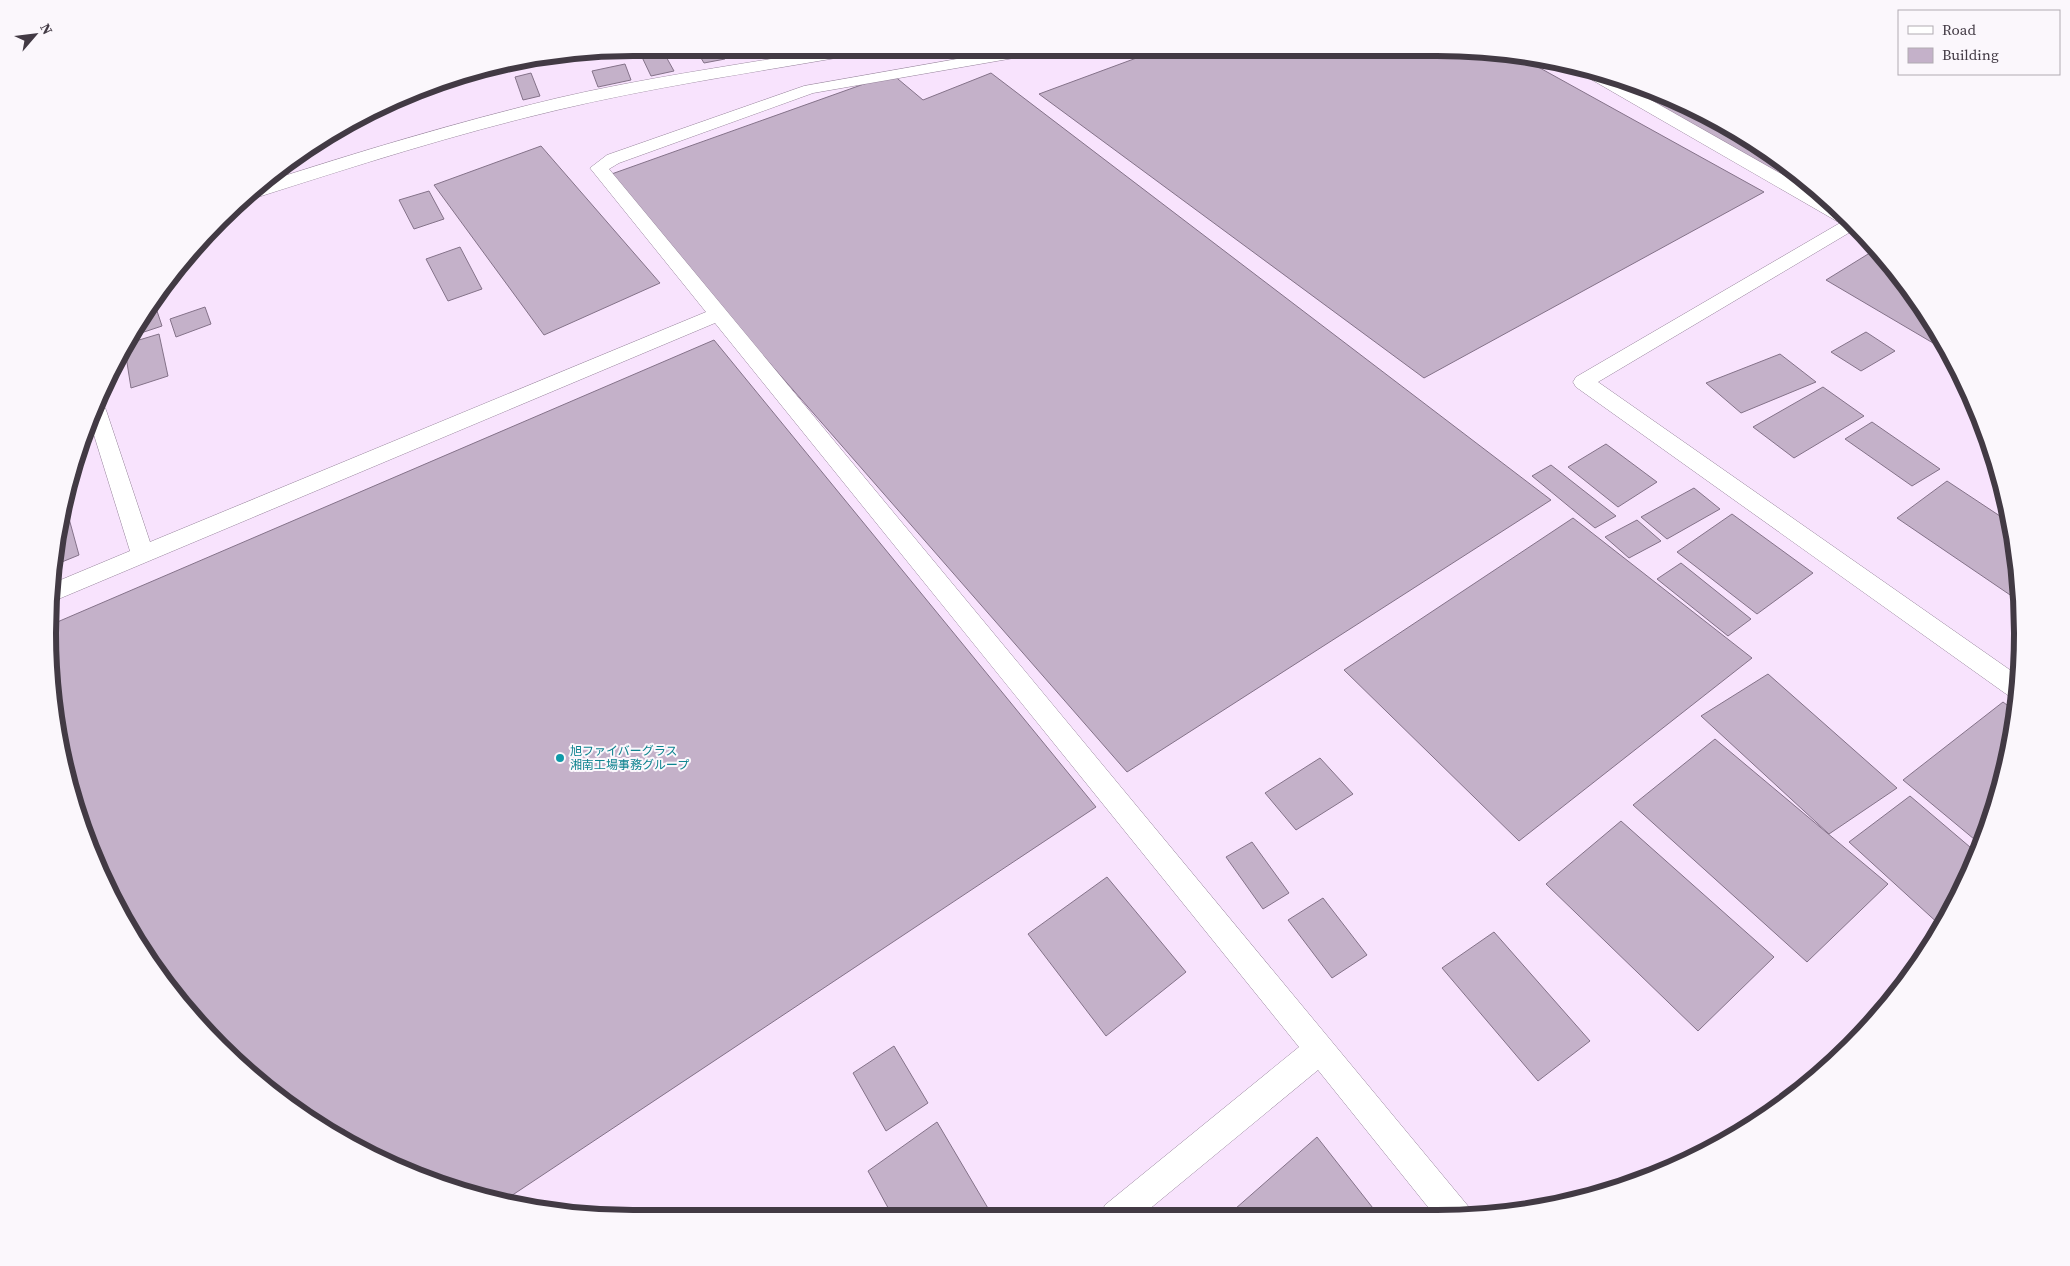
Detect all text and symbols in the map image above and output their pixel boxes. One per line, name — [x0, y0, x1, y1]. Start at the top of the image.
north arrow — [10, 10, 60, 60]
legend — [1898, 10, 2060, 75]
text: Road — [1942, 19, 1976, 40]
text: N — [35, 20, 58, 38]
text: Building — [1942, 44, 1999, 65]
place label: 旭ファイバーグラス 湘南工場事務グループ — [570, 743, 689, 773]
marker: 旭ファイバーグラス 湘南工場事務グループ — [554, 752, 566, 764]

